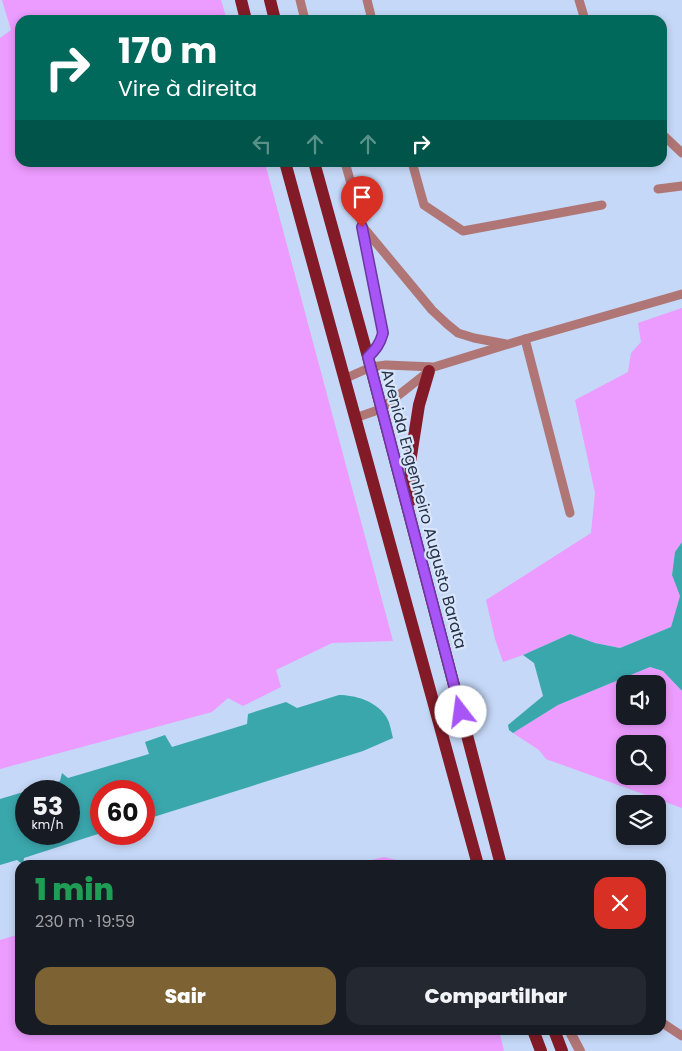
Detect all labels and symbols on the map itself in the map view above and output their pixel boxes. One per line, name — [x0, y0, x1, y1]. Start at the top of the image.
pin — [341, 176, 383, 227]
street label: Avenida Engenheiro Augusto Barata — [376, 367, 472, 651]
position arrow — [434, 685, 486, 737]
speed limit sign: 60 — [90, 780, 155, 845]

